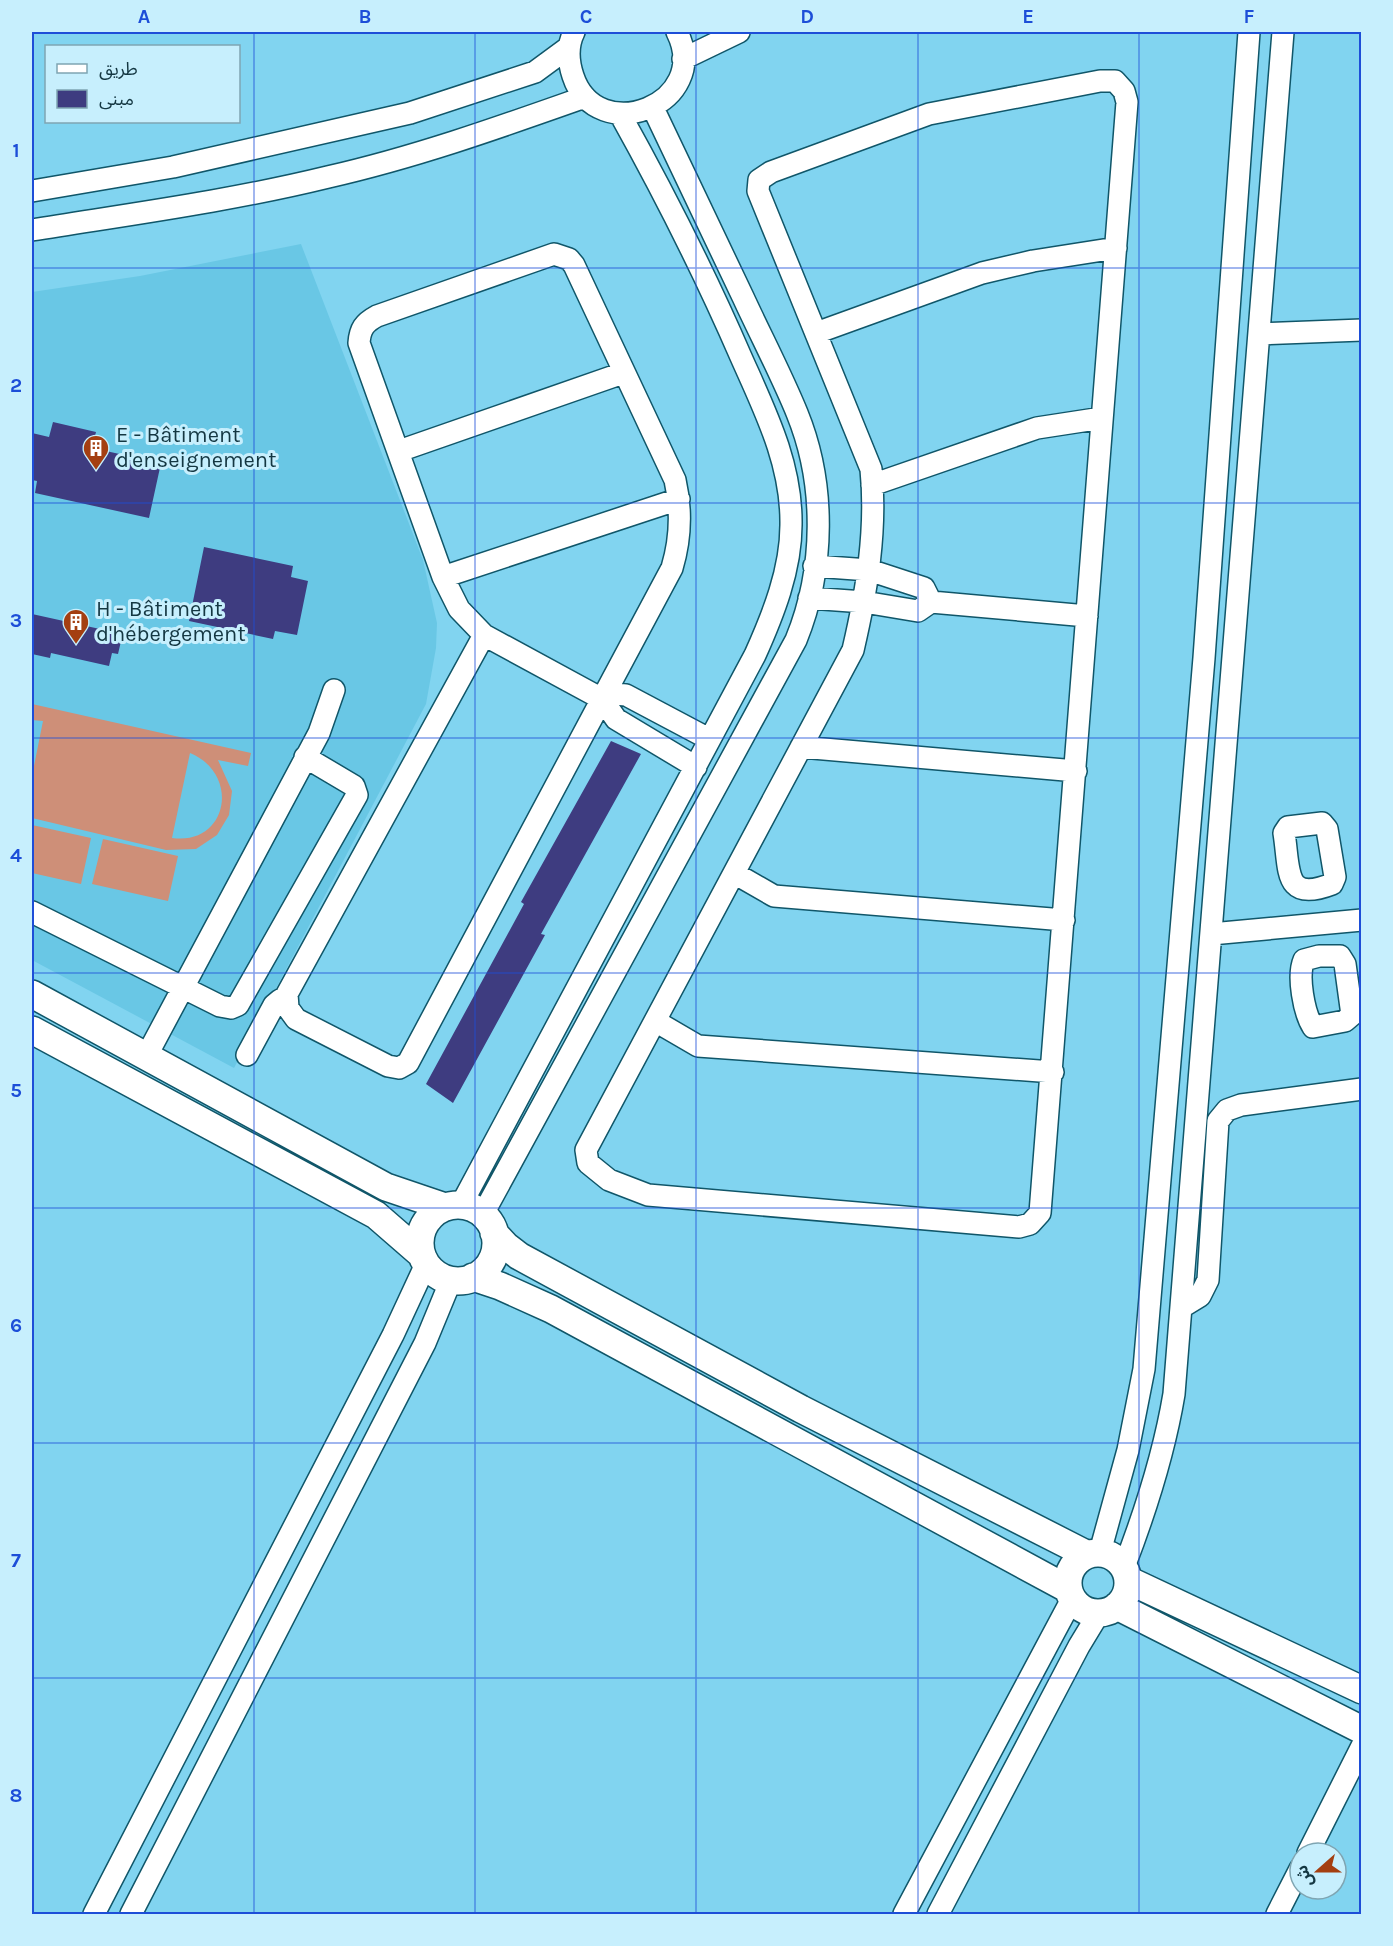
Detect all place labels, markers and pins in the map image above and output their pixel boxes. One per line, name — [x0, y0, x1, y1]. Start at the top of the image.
place label: E - Bâtiment d'enseignement — [116, 422, 276, 473]
building icon: E - Bâtiment d'enseignement — [81, 433, 111, 471]
place label: H - Bâtiment d'hébergement — [96, 596, 246, 647]
building icon: H - Bâtiment d'hébergement — [61, 607, 91, 645]

